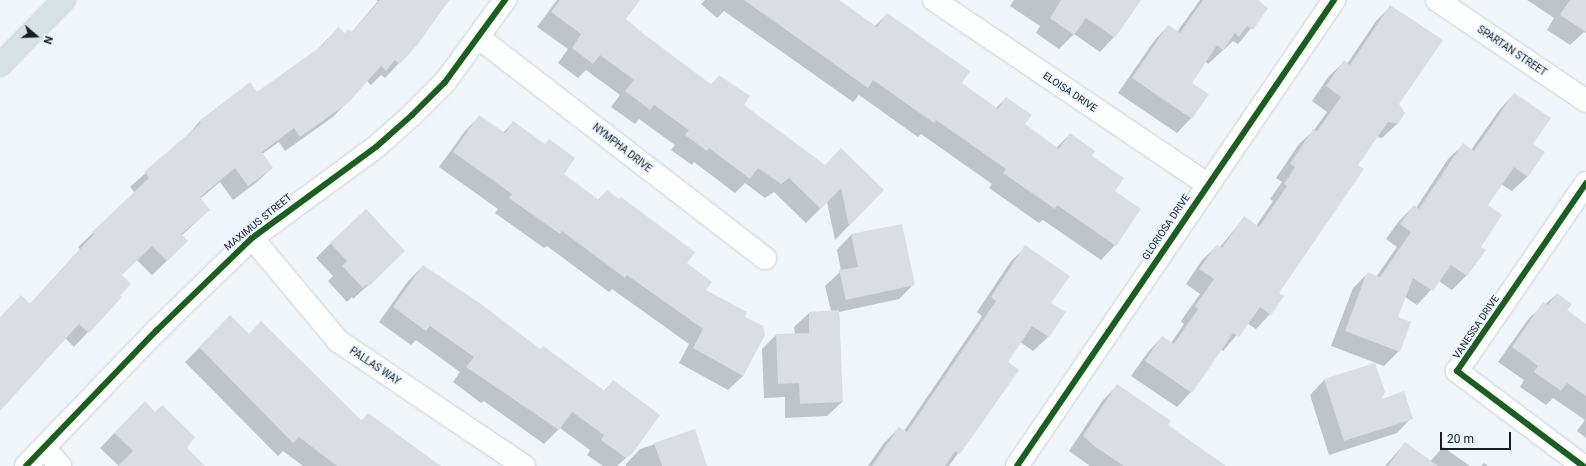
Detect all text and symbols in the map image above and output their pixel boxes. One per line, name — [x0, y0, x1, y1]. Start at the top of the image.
north arrow — [16, 16, 56, 56]
street label: SPARTAN STREET — [1475, 23, 1549, 79]
text: N — [40, 34, 55, 46]
street label: ELOISA DRIVE — [1041, 69, 1099, 115]
street label: NYMPHA DRIVE — [590, 121, 654, 175]
street label: MAXIMUS STREET — [222, 191, 294, 253]
street label: GLORIOSA DRIVE — [1140, 192, 1192, 262]
street label: VANESSA DRIVE — [1450, 293, 1502, 361]
street label: PALLAS WAY — [347, 345, 403, 387]
scale bar — [1442, 424, 1513, 450]
text: 20 m — [1447, 432, 1474, 446]

